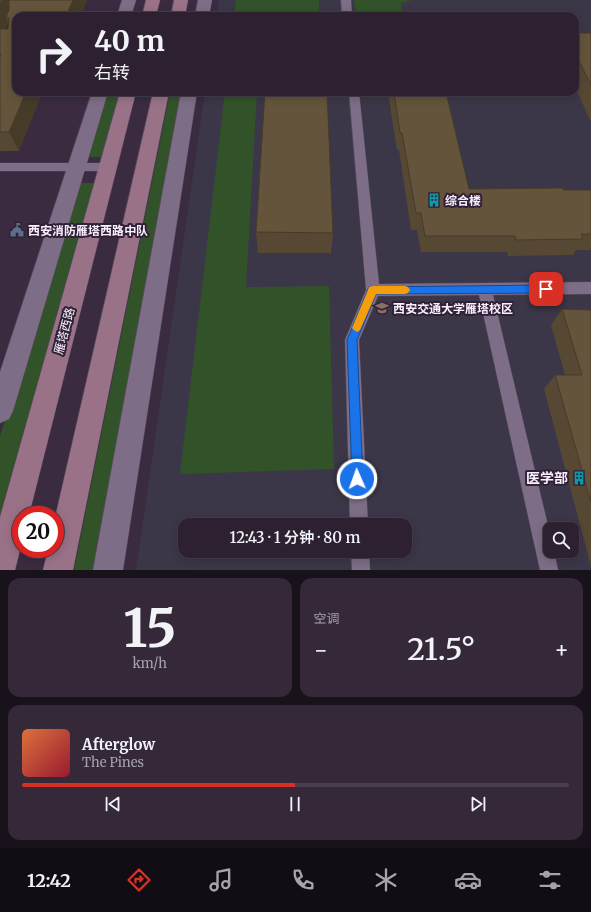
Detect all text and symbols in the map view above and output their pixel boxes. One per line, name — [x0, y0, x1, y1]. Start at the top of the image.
text: 40 m — [94, 23, 165, 59]
icon: right — [28, 28, 80, 80]
text: 右转 — [94, 61, 130, 84]
building icon: 综合楼 — [426, 192, 442, 208]
place label: 综合楼 — [445, 193, 481, 208]
public building icon: 西安消防雁塔西路中队 — [9, 222, 25, 238]
place label: 西安消防雁塔西路中队 — [28, 223, 148, 238]
pin — [529, 272, 563, 306]
icon: arrive — [535, 278, 557, 300]
school or university icon: 西安交通大学雁塔校区 — [374, 300, 390, 316]
place label: 西安交通大学雁塔校区 — [393, 301, 513, 316]
street label: 雁塔西路 — [51, 306, 77, 356]
position arrow — [336, 458, 378, 500]
place label: 医学部 — [526, 469, 568, 487]
building icon: 医学部 — [571, 470, 587, 486]
speed limit sign: 20 — [12, 506, 64, 558]
map controls — [543, 522, 579, 558]
button: search — [543, 522, 579, 558]
text: 12:43 · 1 分钟 · 80 m — [229, 528, 361, 547]
text: 15 — [123, 596, 176, 661]
text: 空调 — [314, 610, 340, 627]
text: 21.5° — [407, 630, 475, 668]
text: − — [314, 636, 328, 664]
text: + — [554, 636, 569, 664]
text: km/h — [133, 655, 167, 672]
text: Afterglow — [82, 735, 155, 754]
text: The Pines — [82, 754, 144, 771]
icon: previous — [102, 793, 124, 815]
icon: pause — [284, 793, 306, 815]
icon: next — [467, 793, 489, 815]
icon: directions — [125, 866, 153, 894]
icon: music — [207, 866, 235, 894]
icon: phone — [289, 866, 317, 894]
icon: climate — [372, 866, 400, 894]
icon: car — [454, 866, 482, 894]
icon: filters — [536, 866, 564, 894]
text: 12:42 — [27, 869, 71, 892]

